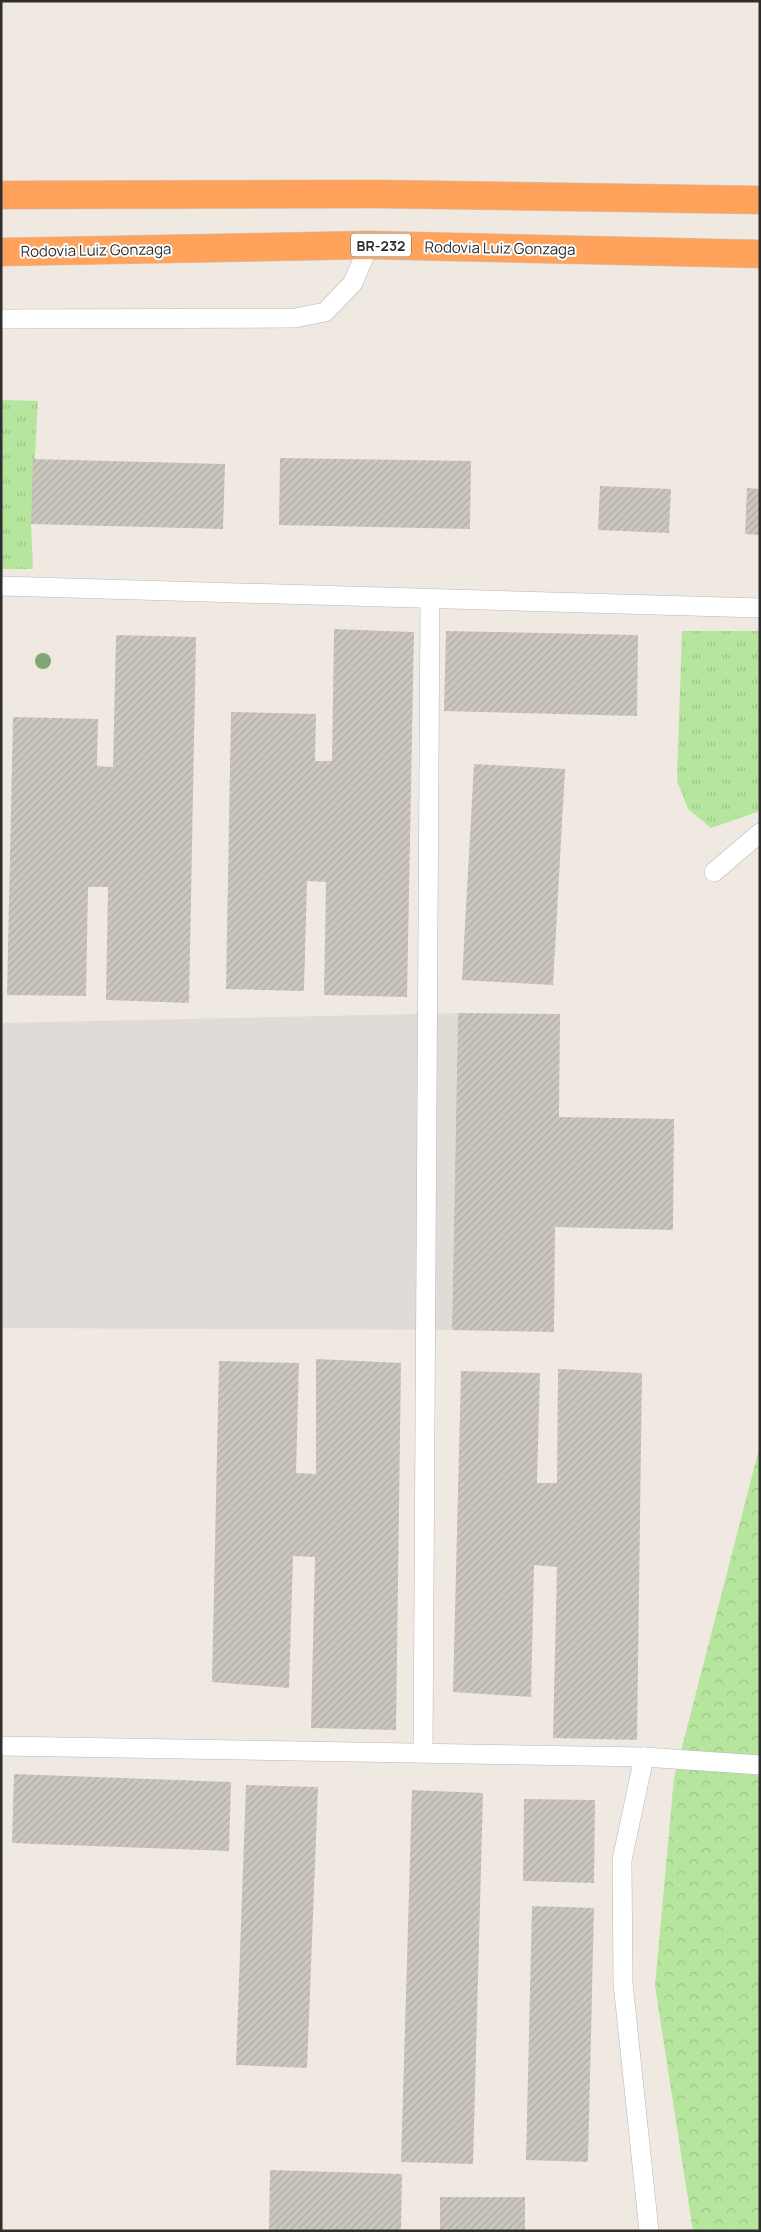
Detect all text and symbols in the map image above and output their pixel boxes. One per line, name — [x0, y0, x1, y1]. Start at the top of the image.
road number: BR-232 — [351, 234, 411, 256]
street label: Rodovia Luiz Gonzaga — [425, 236, 575, 260]
street label: Rodovia Luiz Gonzaga — [21, 238, 171, 262]

